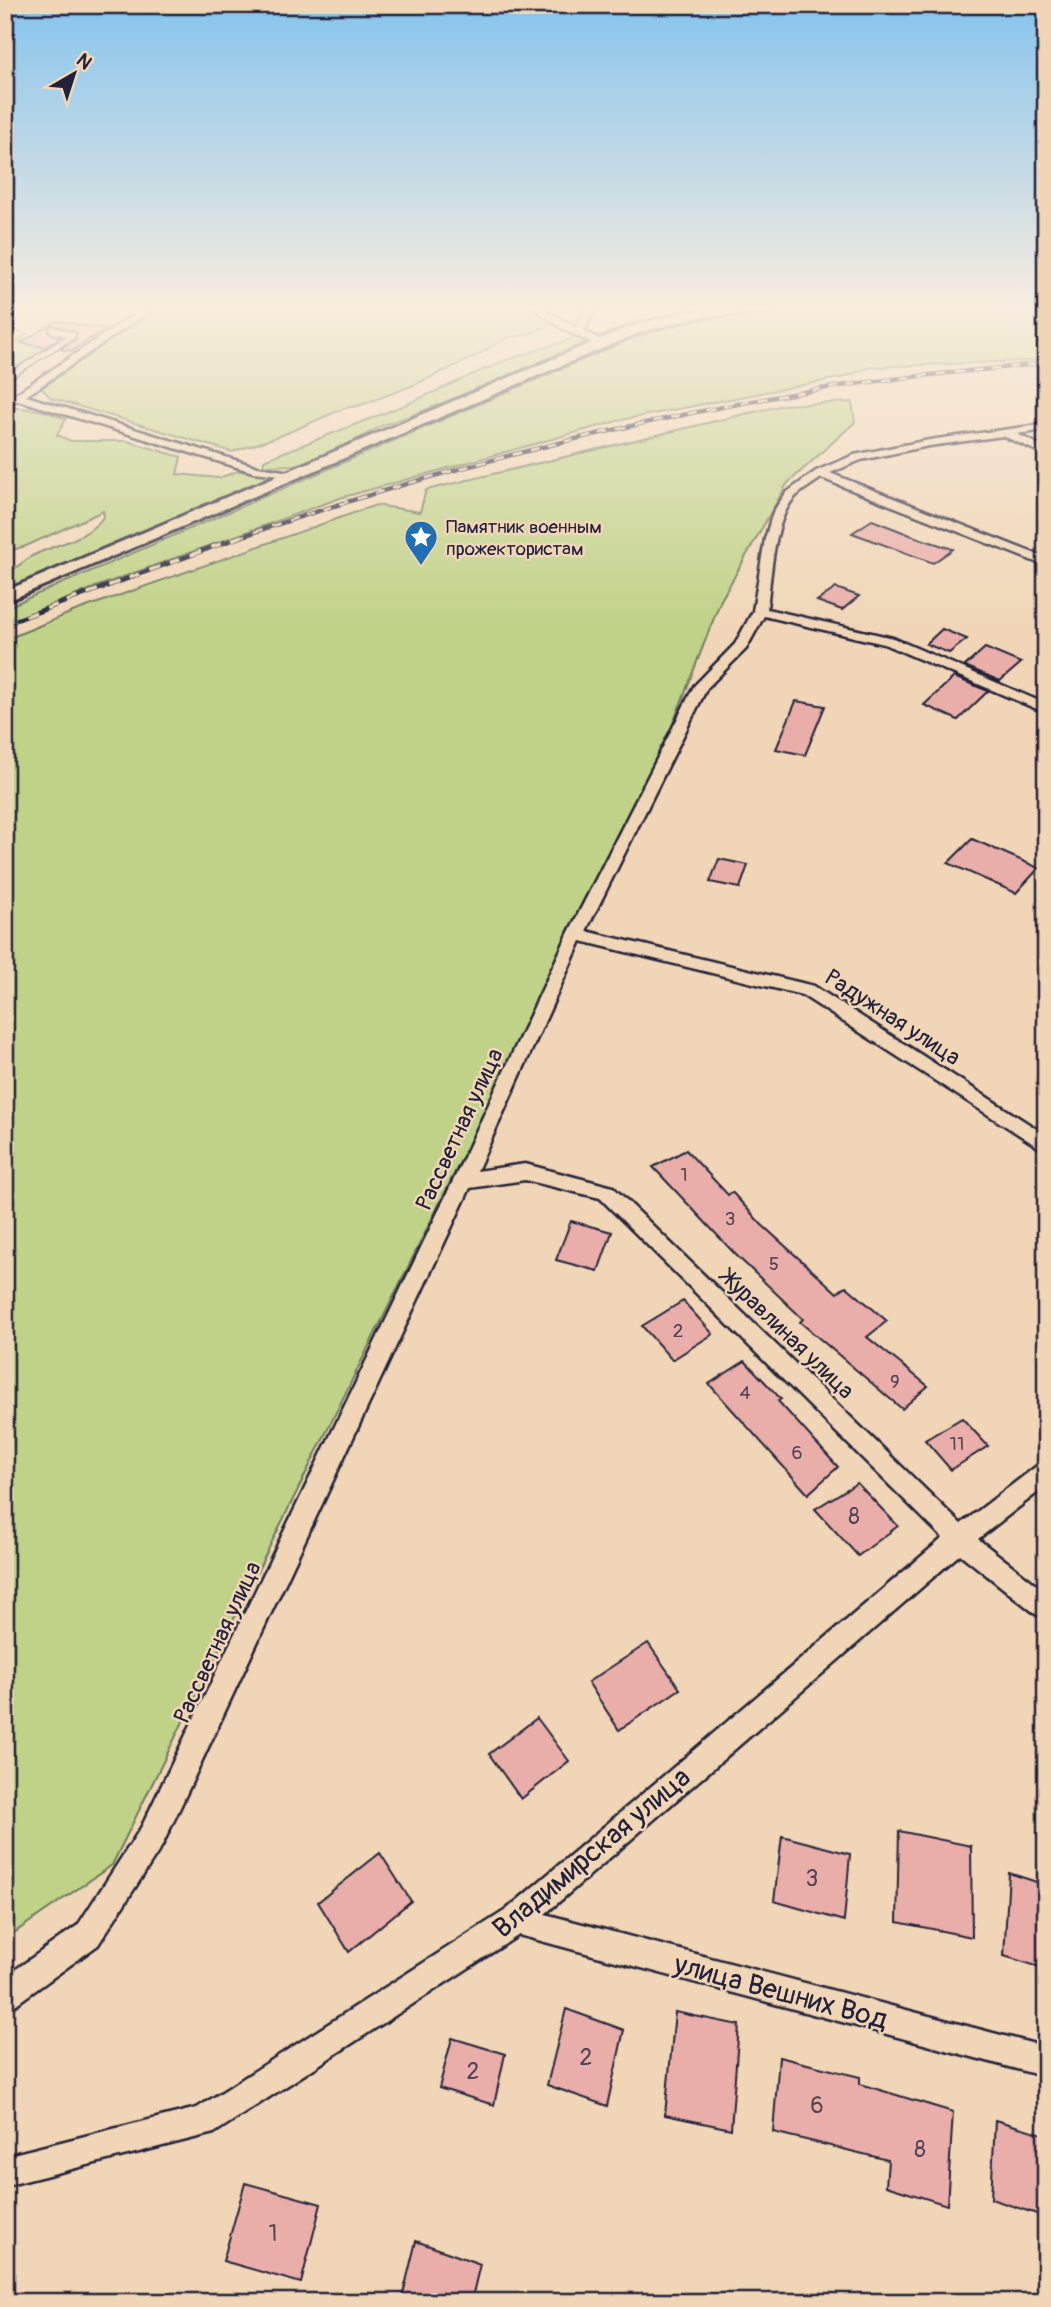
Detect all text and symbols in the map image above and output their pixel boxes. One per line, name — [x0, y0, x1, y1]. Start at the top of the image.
north arrow — [38, 38, 108, 108]
text: N — [72, 48, 97, 75]
place label: Памятник военным прожектористам — [446, 515, 602, 561]
place icon: Памятник военным прожектористам — [402, 518, 440, 567]
street label: Радужная улица — [820, 963, 966, 1072]
street label: Рассветная улица — [409, 1044, 510, 1215]
house number: 1 — [680, 1163, 688, 1187]
house number: 3 — [725, 1207, 735, 1231]
house number: 5 — [769, 1252, 779, 1276]
street label: Журавлиная улица — [713, 1261, 860, 1405]
house number: 2 — [673, 1319, 683, 1343]
house number: 9 — [890, 1370, 900, 1394]
house number: 4 — [739, 1381, 751, 1405]
house number: 11 — [950, 1432, 964, 1456]
house number: 6 — [791, 1441, 803, 1465]
house number: 8 — [848, 1502, 860, 1531]
street label: Рассветная улица — [167, 1557, 268, 1728]
street label: Владимирская улица — [486, 1760, 698, 1946]
house number: 3 — [806, 1864, 818, 1893]
street label: улица Вешних Вод — [669, 1947, 891, 2038]
house number: 2 — [580, 2043, 592, 2072]
house number: 2 — [467, 2057, 479, 2086]
house number: 6 — [810, 2091, 824, 2120]
house number: 8 — [914, 2135, 926, 2164]
house number: 1 — [269, 2219, 278, 2248]

